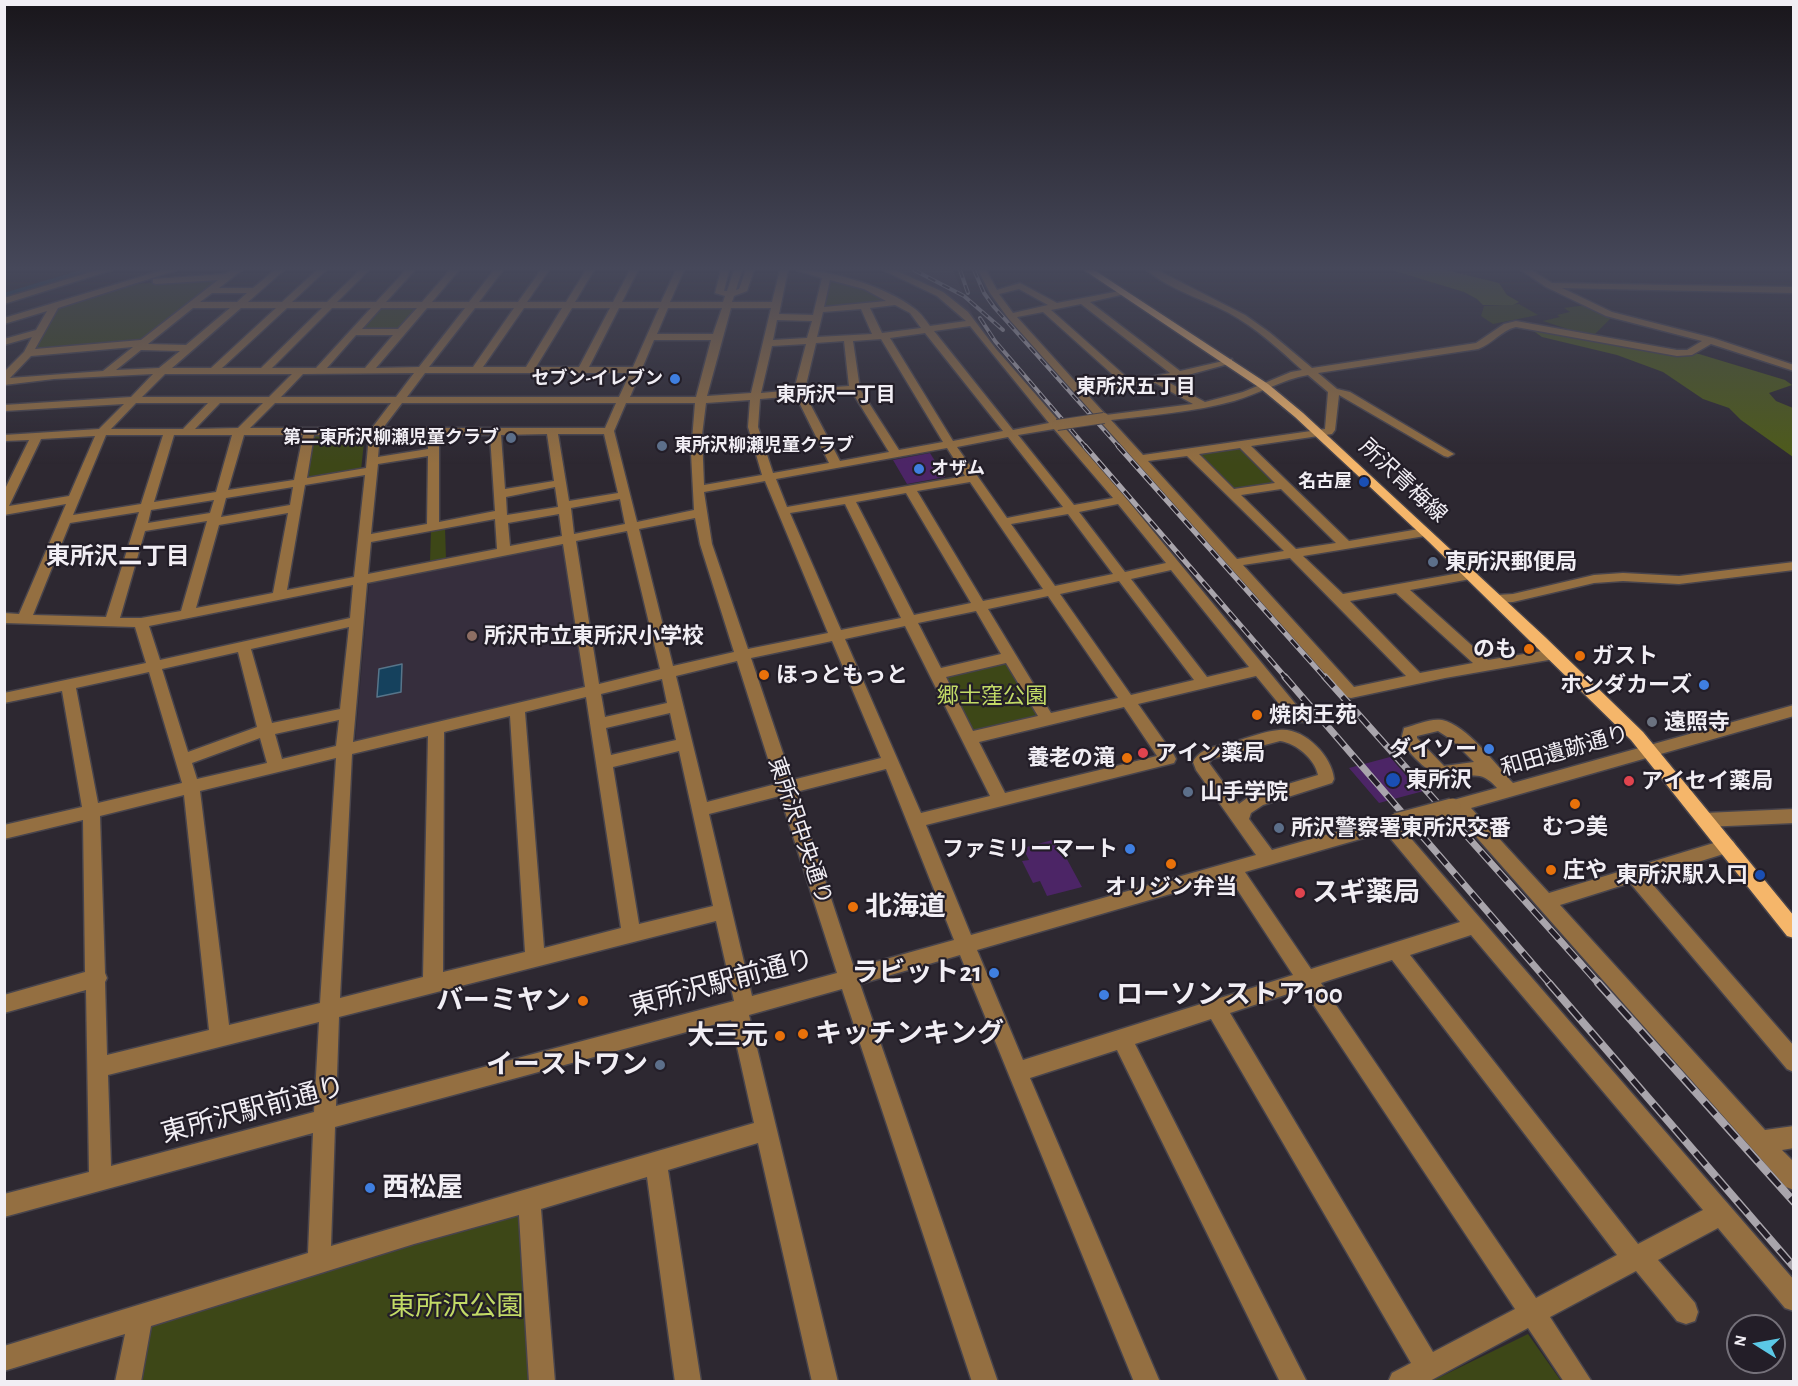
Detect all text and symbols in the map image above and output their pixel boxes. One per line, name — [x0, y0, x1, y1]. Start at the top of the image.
place label: セブン-イレブン — [532, 368, 663, 390]
marker: セブン-イレブン — [668, 372, 682, 386]
district label: 東所沢五丁目 — [1076, 375, 1196, 399]
district label: 東所沢一丁目 — [776, 383, 896, 407]
place label: 第二東所沢柳瀬児童クラブ — [283, 427, 499, 449]
marker: 第二東所沢柳瀬児童クラブ — [504, 431, 518, 445]
street label: 所沢青梅線 — [1354, 434, 1452, 528]
place label: 東所沢柳瀬児童クラブ — [674, 435, 854, 457]
marker: 東所沢柳瀬児童クラブ — [655, 439, 669, 453]
place label: オザム — [931, 458, 985, 480]
marker: オザム — [912, 462, 926, 476]
place label: 名古屋 — [1298, 471, 1352, 493]
marker: 名古屋 — [1357, 475, 1371, 489]
district label: 東所沢二丁目 — [46, 543, 190, 571]
place label: 東所沢郵便局 — [1445, 549, 1577, 575]
marker: 東所沢郵便局 — [1426, 555, 1440, 569]
place label: 所沢市立東所沢小学校 — [484, 623, 704, 649]
marker: 所沢市立東所沢小学校 — [465, 629, 479, 643]
place label: のも — [1473, 636, 1517, 662]
marker: のも — [1522, 642, 1536, 656]
place label: ガスト — [1592, 643, 1658, 669]
marker: ガスト — [1573, 649, 1587, 663]
place label: ほっともっと — [776, 662, 908, 688]
marker: ほっともっと — [757, 668, 771, 682]
place label: ホンダカーズ — [1560, 672, 1692, 698]
marker: ホンダカーズ — [1697, 678, 1711, 692]
park label: 郷士窪公園 — [937, 683, 1047, 709]
place label: 焼肉王苑 — [1269, 702, 1357, 728]
marker: 焼肉王苑 — [1250, 708, 1264, 722]
place label: 遠照寺 — [1664, 709, 1730, 735]
marker: 遠照寺 — [1645, 715, 1659, 729]
street label: 和田遺跡通り — [1498, 720, 1632, 782]
place label: ダイソー — [1389, 736, 1477, 762]
place label: アイン薬局 — [1155, 740, 1265, 766]
marker: ダイソー — [1482, 742, 1496, 756]
place label: 養老の滝 — [1027, 745, 1115, 771]
marker: アイン薬局 — [1136, 746, 1150, 760]
marker: 養老の滝 — [1120, 751, 1134, 765]
street label: 東所沢中央通り — [762, 754, 838, 908]
place label: 東所沢 — [1406, 767, 1472, 793]
place label: アイセイ薬局 — [1641, 768, 1773, 794]
marker: 東所沢 — [1384, 771, 1402, 789]
marker: アイセイ薬局 — [1622, 774, 1636, 788]
place label: 山手学院 — [1200, 779, 1288, 805]
marker: 山手学院 — [1181, 785, 1195, 799]
marker: むつ美 — [1568, 797, 1582, 811]
place label: むつ美 — [1542, 814, 1608, 840]
place label: 所沢警察署東所沢交番 — [1291, 815, 1511, 841]
marker: 所沢警察署東所沢交番 — [1272, 821, 1286, 835]
place label: ファミリーマート — [942, 836, 1118, 862]
marker: ファミリーマート — [1123, 842, 1137, 856]
marker: オリジン弁当 — [1164, 857, 1178, 871]
place label: 庄や — [1563, 857, 1607, 883]
place label: 東所沢駅入口 — [1616, 862, 1748, 888]
marker: 庄や — [1544, 863, 1558, 877]
marker: 東所沢駅入口 — [1753, 868, 1767, 882]
place label: オリジン弁当 — [1105, 874, 1237, 900]
place label: スギ薬局 — [1312, 877, 1420, 909]
marker: スギ薬局 — [1293, 886, 1307, 900]
place label: 北海道 — [865, 891, 946, 923]
marker: 北海道 — [846, 900, 860, 914]
street label: 東所沢駅前通り — [627, 943, 817, 1023]
place label: ラビット21 — [852, 957, 982, 989]
marker: ラビット21 — [987, 966, 1001, 980]
place label: ローソンストア100 — [1116, 979, 1343, 1011]
place label: バーミヤン — [436, 985, 571, 1017]
marker: ローソンストア100 — [1097, 988, 1111, 1002]
marker: バーミヤン — [576, 994, 590, 1008]
place label: キッチンキング — [815, 1018, 1004, 1050]
place label: 大三元 — [687, 1020, 768, 1052]
marker: キッチンキング — [796, 1027, 810, 1041]
marker: 大三元 — [773, 1029, 787, 1043]
place label: イーストワン — [486, 1049, 648, 1081]
marker: イーストワン — [653, 1058, 667, 1072]
street label: 東所沢駅前通り — [158, 1070, 348, 1150]
place label: 西松屋 — [382, 1172, 463, 1204]
marker: 西松屋 — [363, 1181, 377, 1195]
park label: 東所沢公園 — [389, 1291, 523, 1323]
north arrow — [1726, 1314, 1786, 1374]
text: N — [1731, 1334, 1749, 1348]

